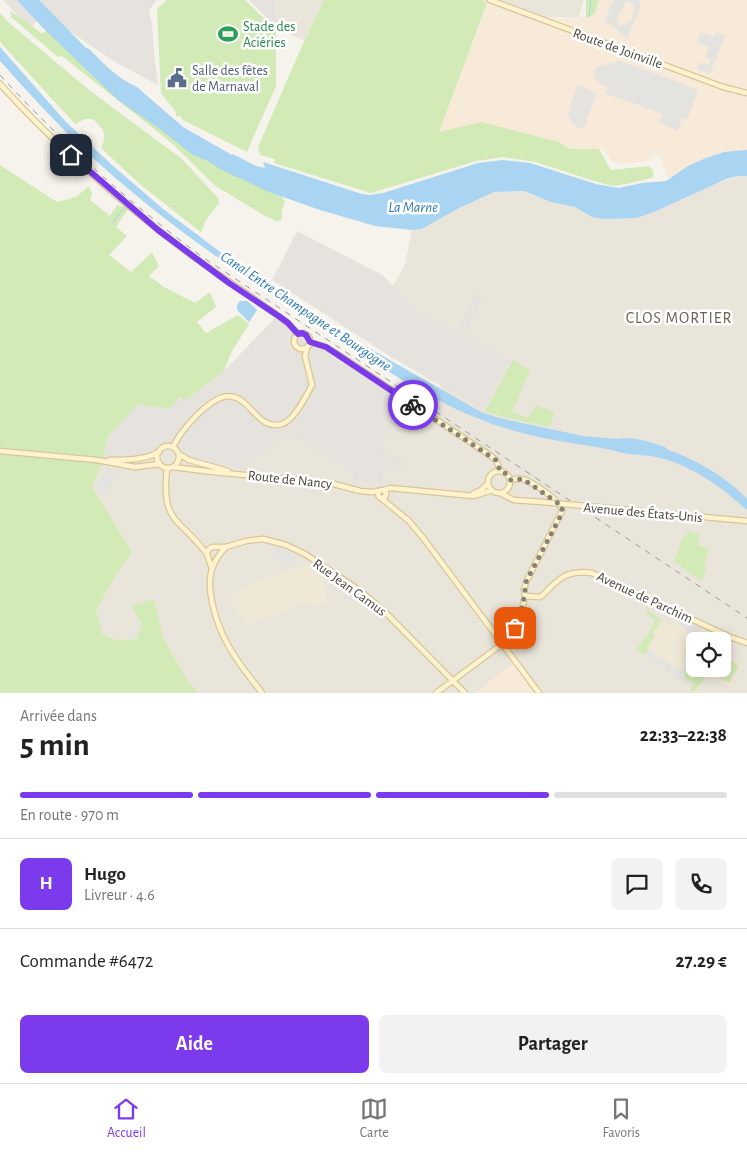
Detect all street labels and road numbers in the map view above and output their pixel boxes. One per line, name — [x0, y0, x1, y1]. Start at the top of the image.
street label: Route de Joinville — [571, 26, 664, 72]
street label: Route de Nancy — [247, 469, 333, 491]
street label: Avenue des États-Unis — [583, 498, 703, 525]
street label: Rue Jean Camus — [310, 557, 389, 619]
street label: Avenue de Parchim — [594, 570, 695, 626]

